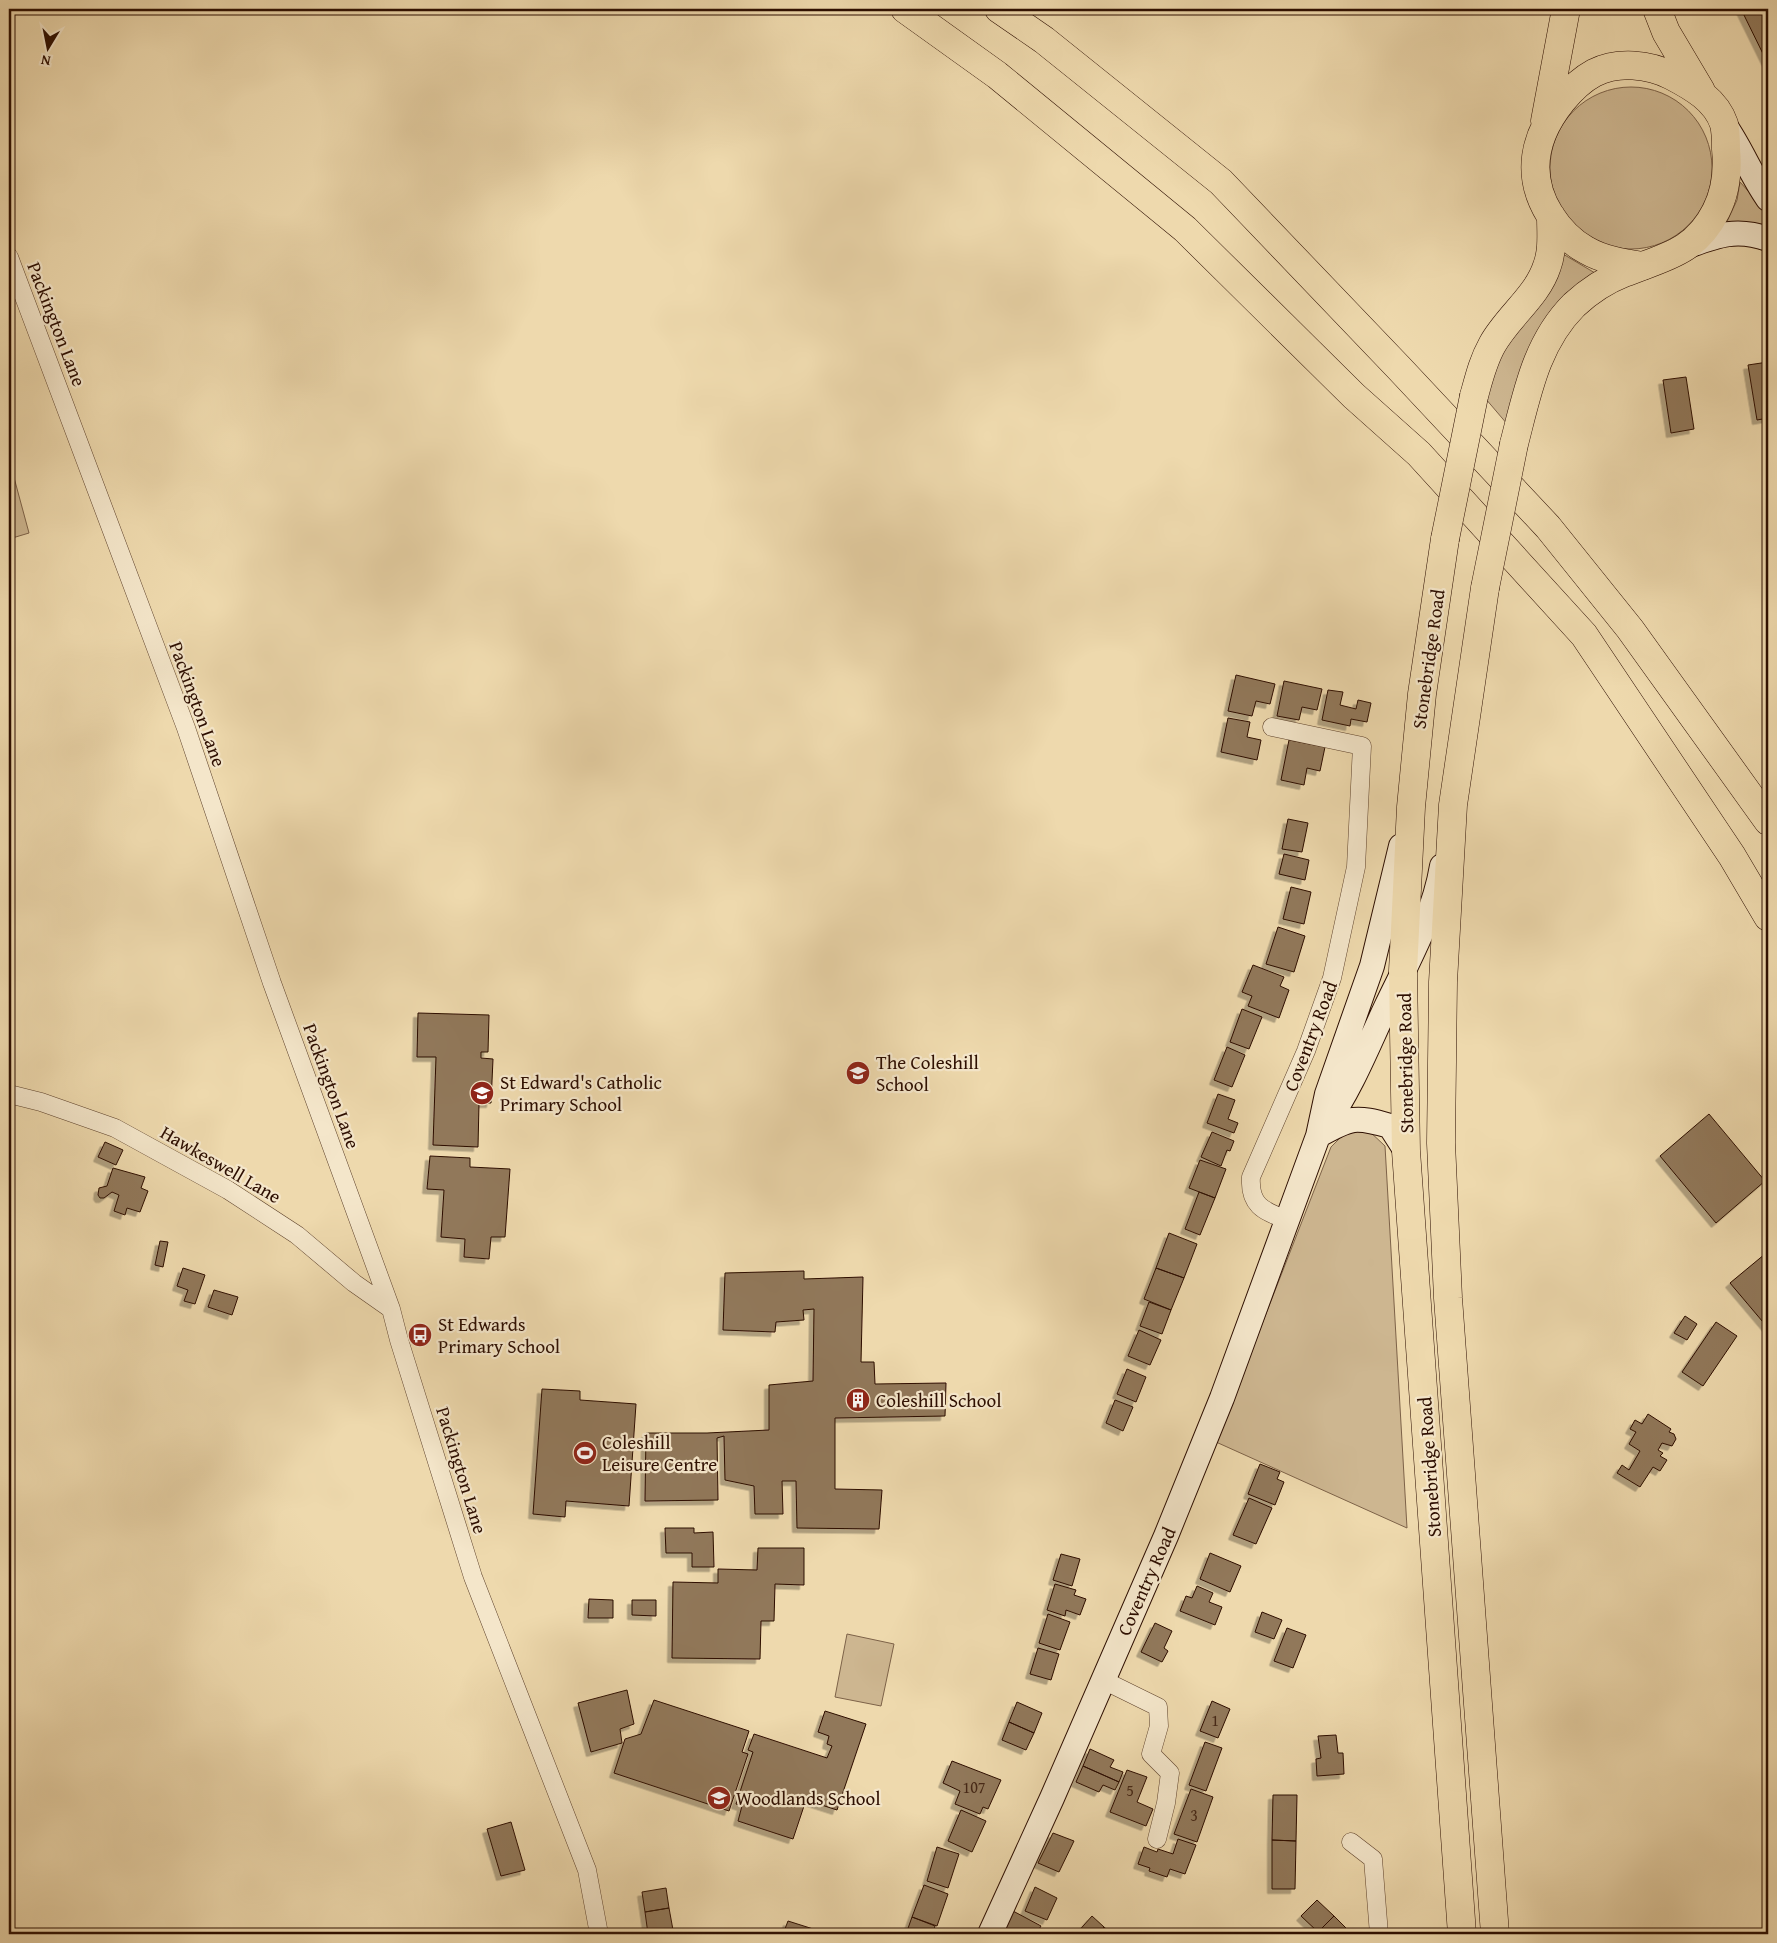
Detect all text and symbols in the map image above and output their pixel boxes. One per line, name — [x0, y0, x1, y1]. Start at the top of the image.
north arrow — [22, 22, 72, 72]
text: N — [39, 50, 52, 71]
street label: Packington Lane — [20, 258, 94, 390]
street label: Stonebridge Road — [1404, 587, 1452, 731]
street label: Packington Lane — [162, 637, 234, 771]
street label: Coventry Road — [1276, 976, 1344, 1095]
street label: Stonebridge Road — [1390, 992, 1420, 1134]
street label: Packington Lane — [296, 1019, 368, 1153]
place label: The Coleshill School — [876, 1048, 979, 1098]
school or university icon: The Coleshill School — [845, 1060, 871, 1086]
place label: St Edward's Catholic Primary School — [500, 1068, 662, 1118]
school or university icon: St Edward's Catholic Primary School — [469, 1080, 495, 1106]
street label: Hawkeswell Lane — [155, 1118, 287, 1210]
place label: St Edwards Primary School — [438, 1310, 560, 1360]
bus stop icon: St Edwards Primary School — [407, 1322, 433, 1348]
place label: Coleshill School — [876, 1386, 1001, 1414]
building icon: Coleshill School — [845, 1387, 871, 1413]
street label: Stonebridge Road — [1410, 1395, 1448, 1538]
street label: Packington Lane — [429, 1403, 495, 1537]
place label: Coleshill Leisure Centre — [602, 1428, 717, 1478]
sports icon: Coleshill Leisure Centre — [572, 1440, 598, 1466]
street label: Coventry Road — [1110, 1521, 1183, 1640]
house number: 1 — [1211, 1708, 1219, 1732]
house number: 107 — [962, 1775, 986, 1799]
house number: 5 — [1126, 1778, 1134, 1802]
place label: Woodlands School — [736, 1784, 881, 1812]
school or university icon: Woodlands School — [706, 1785, 732, 1811]
house number: 3 — [1190, 1803, 1198, 1827]

